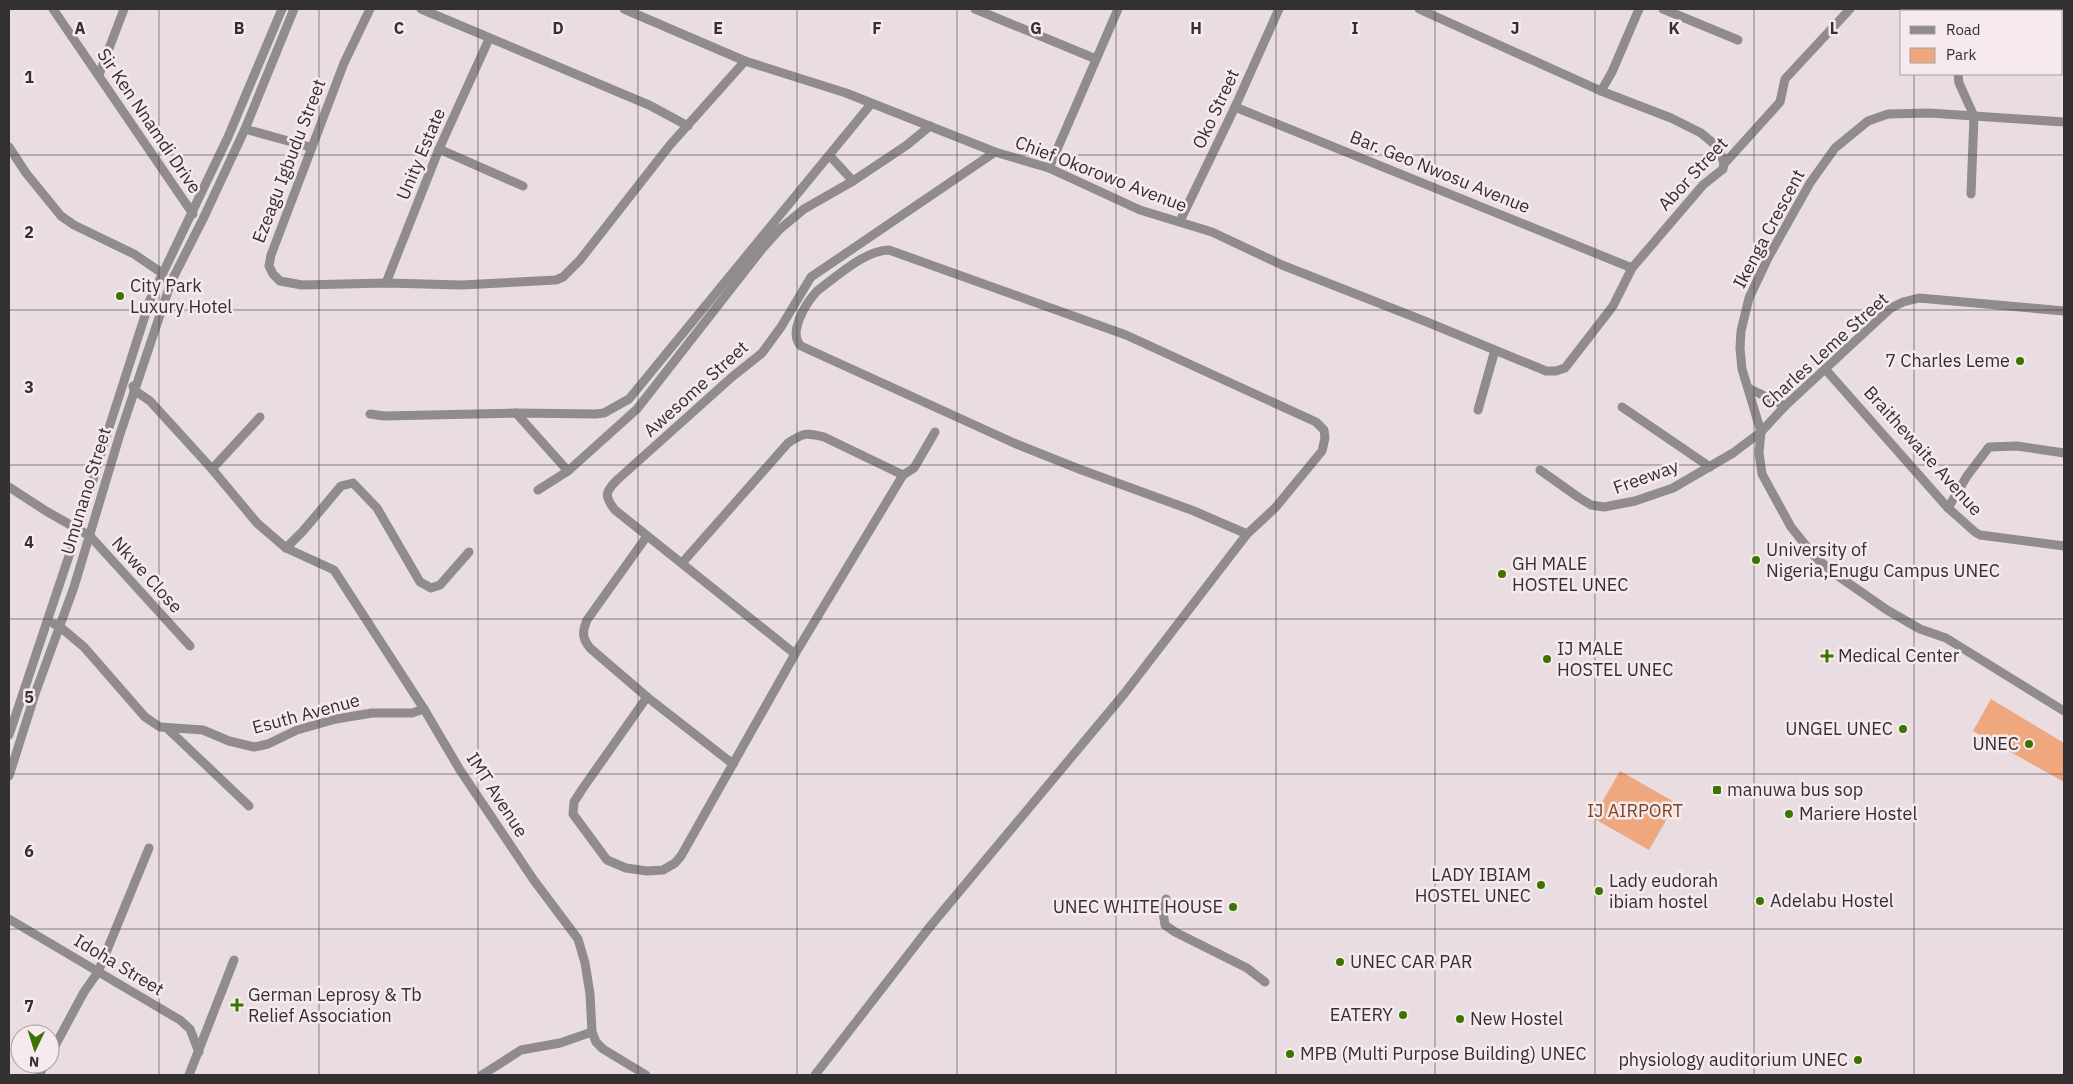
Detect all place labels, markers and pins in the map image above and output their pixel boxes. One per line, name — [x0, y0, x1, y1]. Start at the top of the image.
place label: City Park Luxury Hotel — [130, 274, 232, 318]
marker: City Park Luxury Hotel — [114, 290, 126, 302]
place label: 7 Charles Leme — [1885, 349, 2010, 372]
marker: 7 Charles Leme — [2014, 355, 2026, 367]
place label: University of Nigeria,Enugu Campus UNEC — [1766, 538, 2000, 582]
place label: GH MALE HOSTEL UNEC — [1512, 552, 1628, 596]
marker: University of Nigeria,Enugu Campus UNEC — [1750, 554, 1762, 566]
marker: GH MALE HOSTEL UNEC — [1496, 568, 1508, 580]
place label: IJ MALE HOSTEL UNEC — [1557, 637, 1673, 681]
place label: Medical Center — [1838, 644, 1960, 667]
marker: Medical Center — [1820, 649, 1834, 663]
marker: IJ MALE HOSTEL UNEC — [1541, 653, 1553, 665]
place label: UNGEL UNEC — [1785, 717, 1893, 740]
marker: UNGEL UNEC — [1897, 723, 1909, 735]
place label: UNEC — [1972, 732, 2019, 755]
marker: UNEC — [2023, 738, 2035, 750]
place label: manuwa bus sop — [1727, 778, 1863, 801]
marker: manuwa bus sop — [1711, 784, 1723, 796]
place label: Mariere Hostel — [1799, 802, 1917, 825]
marker: Mariere Hostel — [1783, 808, 1795, 820]
place label: LADY IBIAM HOSTEL UNEC — [1415, 863, 1531, 907]
place label: Lady eudorah ibiam hostel — [1609, 869, 1718, 913]
marker: LADY IBIAM HOSTEL UNEC — [1535, 879, 1547, 891]
marker: Lady eudorah ibiam hostel — [1593, 885, 1605, 897]
place label: Adelabu Hostel — [1770, 889, 1894, 912]
place label: UNEC WHITE HOUSE — [1053, 895, 1223, 918]
marker: Adelabu Hostel — [1754, 895, 1766, 907]
marker: UNEC WHITE HOUSE — [1227, 901, 1239, 913]
place label: UNEC CAR PAR — [1350, 950, 1473, 973]
marker: UNEC CAR PAR — [1334, 956, 1346, 968]
place label: German Leprosy & Tb Relief Association — [248, 983, 422, 1027]
marker: German Leprosy & Tb Relief Association — [230, 998, 244, 1012]
place label: EATERY — [1330, 1003, 1393, 1026]
place label: New Hostel — [1470, 1007, 1563, 1030]
marker: EATERY — [1397, 1009, 1409, 1021]
marker: New Hostel — [1454, 1013, 1466, 1025]
place label: MPB (Multi Purpose Building) UNEC — [1300, 1042, 1587, 1065]
marker: MPB (Multi Purpose Building) UNEC — [1284, 1048, 1296, 1060]
place label: physiology auditorium UNEC — [1618, 1048, 1848, 1071]
marker: physiology auditorium UNEC — [1852, 1054, 1864, 1066]

